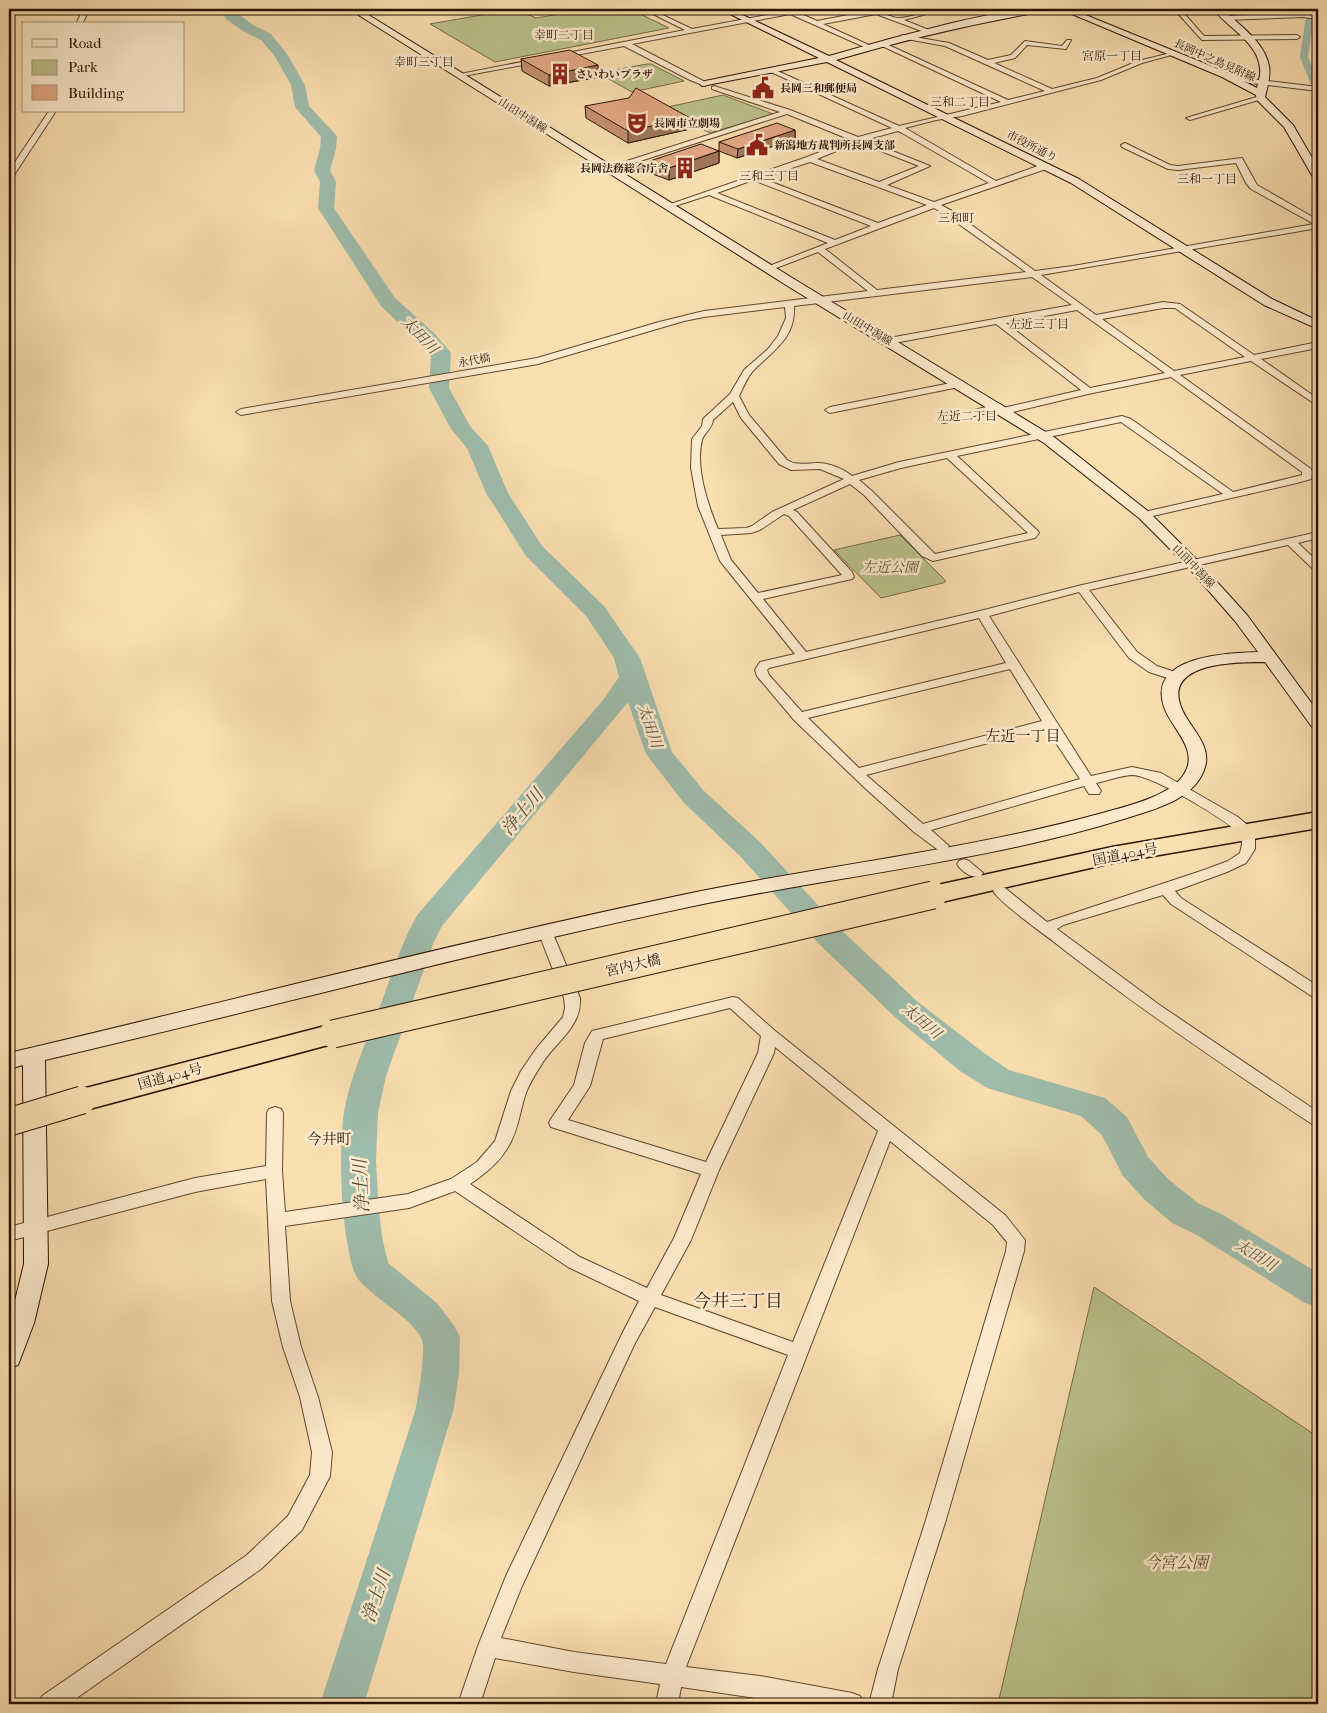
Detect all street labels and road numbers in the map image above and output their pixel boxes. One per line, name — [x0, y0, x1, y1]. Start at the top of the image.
street label: 長岡中之島見附線 — [1172, 37, 1258, 84]
street label: 山田中潟線 — [496, 95, 550, 136]
street label: 市役所通り — [1004, 128, 1059, 165]
street label: 山田中潟線 — [841, 309, 895, 348]
street label: 永代橋 — [457, 351, 491, 370]
street label: 山田中潟線 — [1170, 542, 1217, 591]
street label: 国道404号 — [1091, 840, 1159, 869]
street label: 宮内大橋 — [604, 951, 662, 980]
street label: 国道404号 — [136, 1060, 204, 1093]

